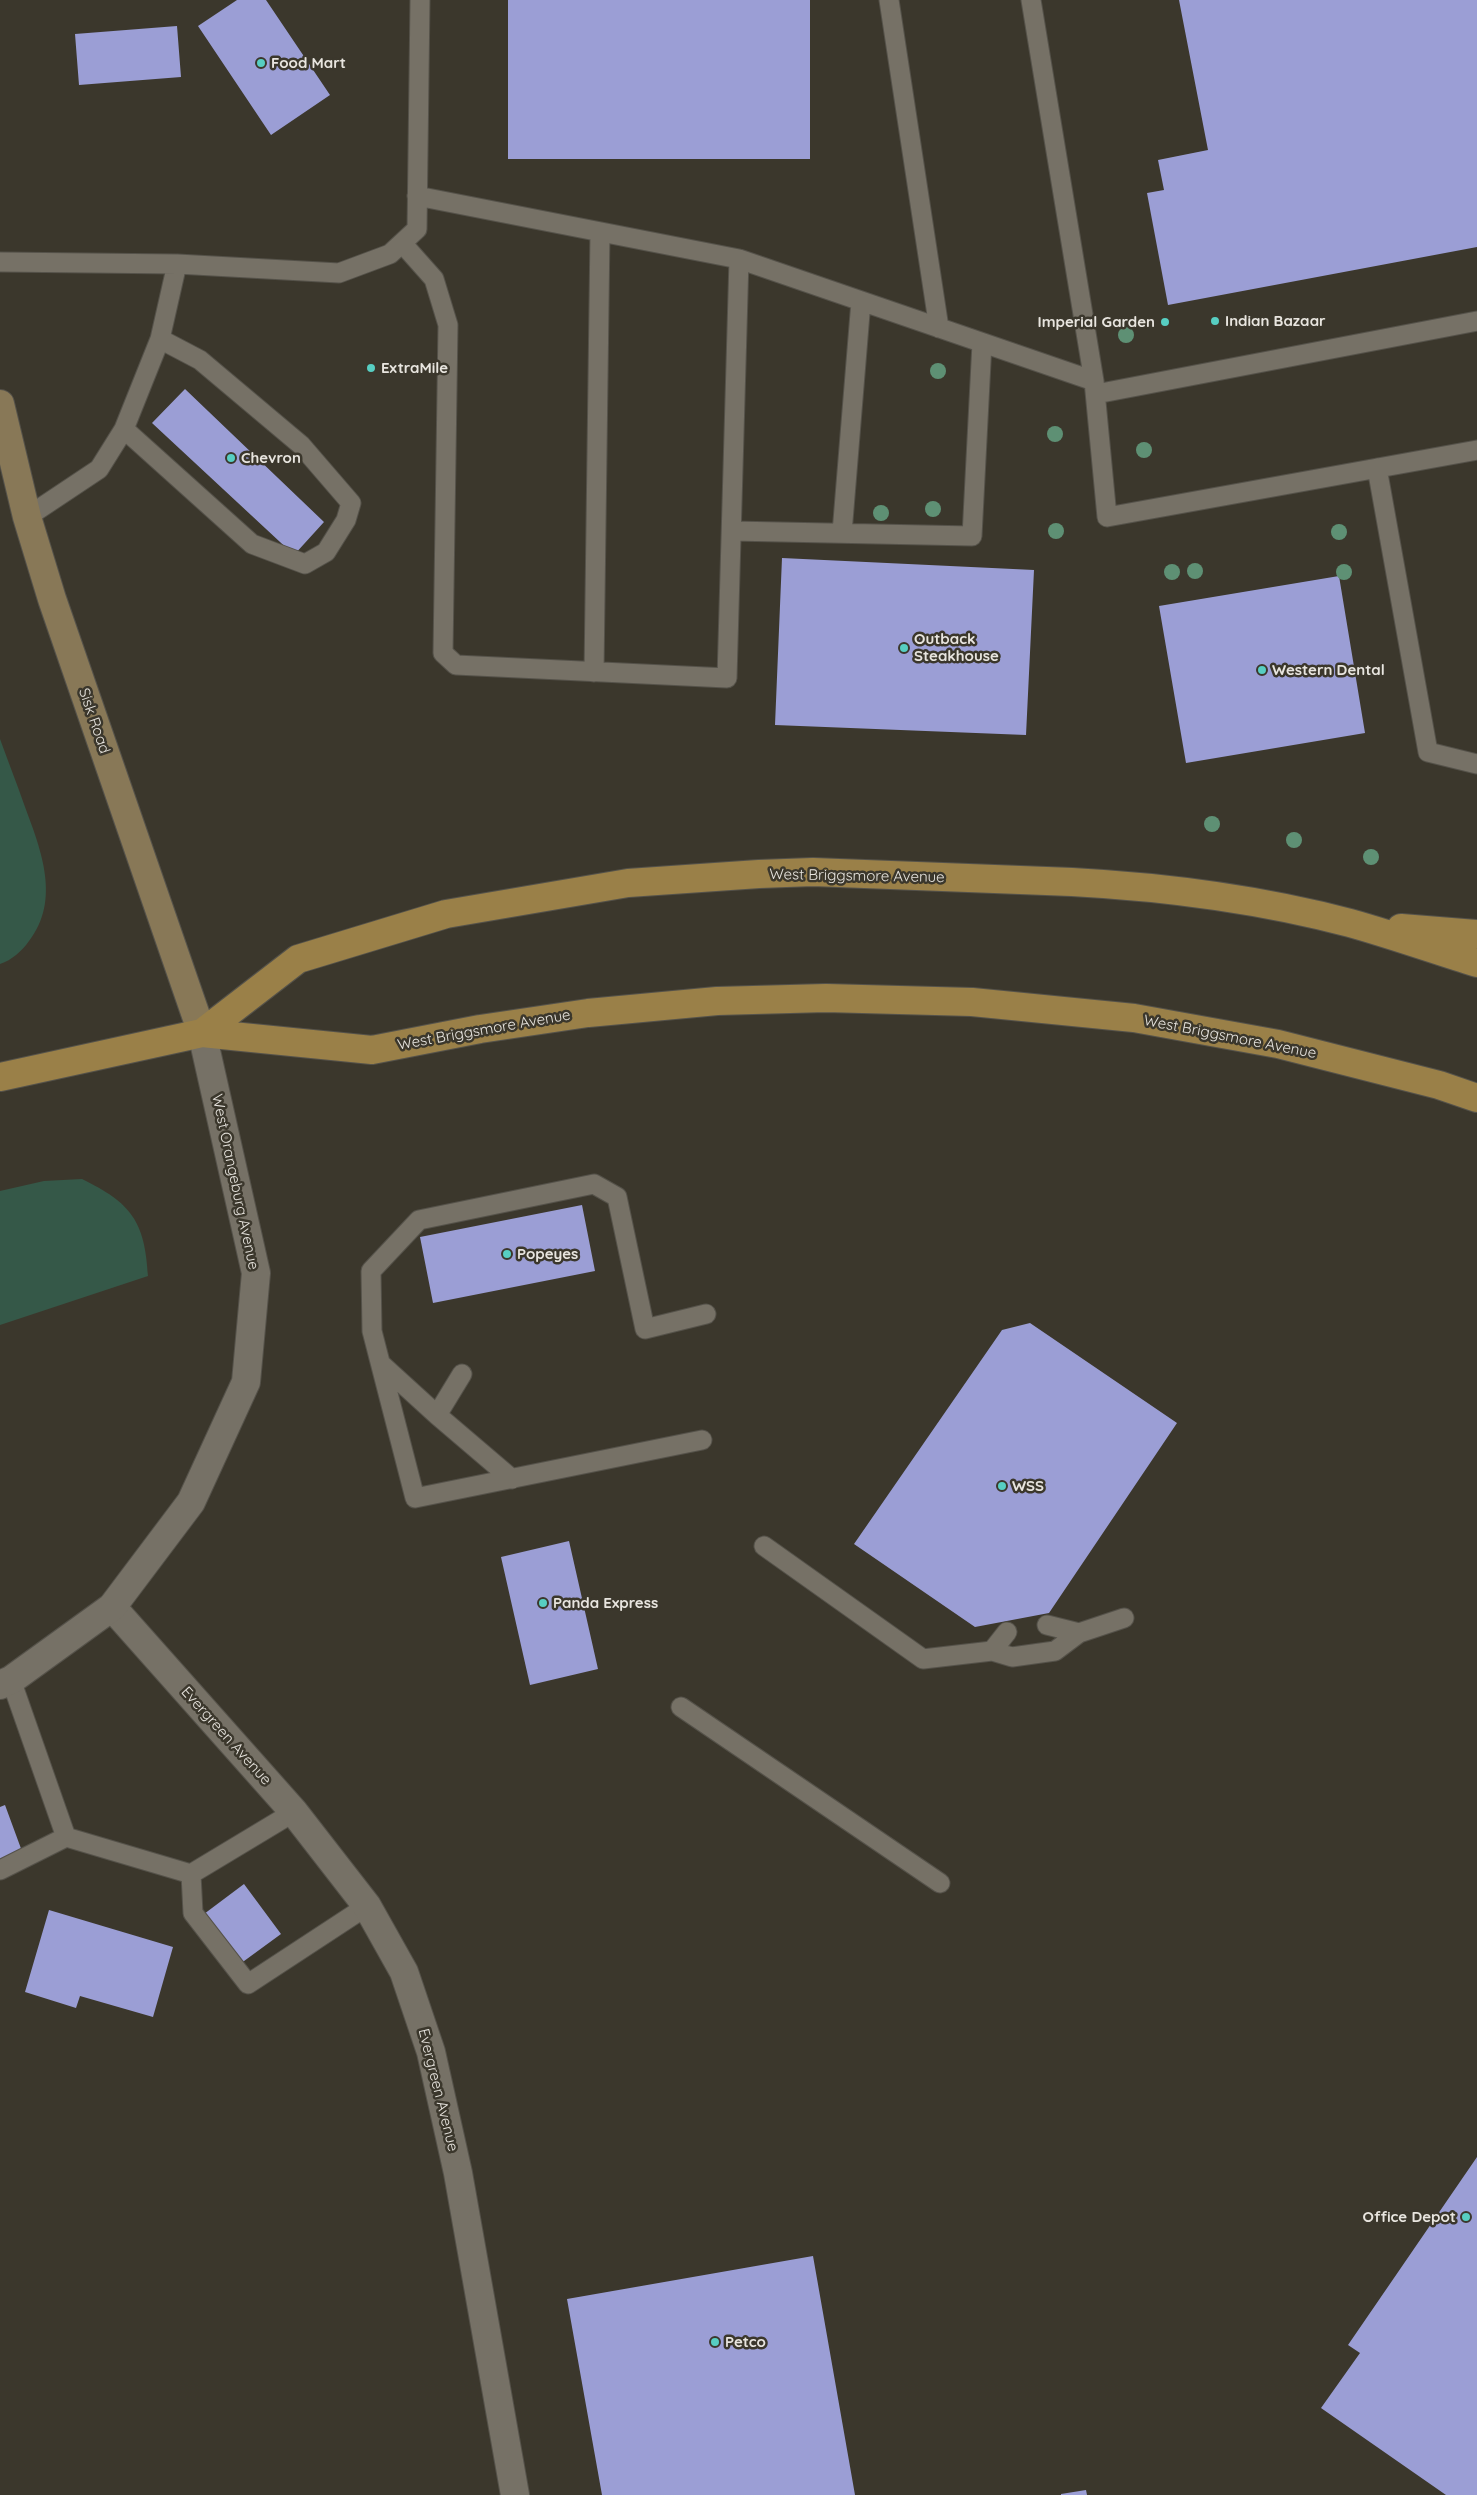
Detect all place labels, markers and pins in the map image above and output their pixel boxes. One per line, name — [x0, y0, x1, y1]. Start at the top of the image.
place label: Food Mart — [271, 54, 346, 72]
marker: Food Mart — [255, 57, 267, 69]
place label: Indian Bazaar — [1225, 312, 1326, 330]
place label: Imperial Garden — [1038, 313, 1155, 331]
marker: Indian Bazaar — [1209, 315, 1221, 327]
marker: Imperial Garden — [1159, 316, 1171, 328]
place label: ExtraMile — [381, 359, 448, 377]
marker: ExtraMile — [365, 362, 377, 374]
place label: Chevron — [241, 449, 301, 467]
marker: Chevron — [225, 452, 237, 464]
place label: Outback Steakhouse — [914, 630, 999, 665]
marker: Outback Steakhouse — [898, 642, 910, 654]
place label: Western Dental — [1272, 661, 1385, 679]
marker: Western Dental — [1256, 664, 1268, 676]
place label: Popeyes — [517, 1245, 578, 1263]
marker: Popeyes — [501, 1248, 513, 1260]
place label: WSS — [1012, 1477, 1044, 1495]
marker: WSS — [996, 1480, 1008, 1492]
place label: Panda Express — [553, 1594, 658, 1612]
marker: Panda Express — [537, 1597, 549, 1609]
place label: Office Depot — [1363, 2208, 1456, 2226]
marker: Office Depot — [1460, 2211, 1472, 2223]
place label: Petco — [725, 2333, 766, 2351]
marker: Petco — [709, 2336, 721, 2348]

